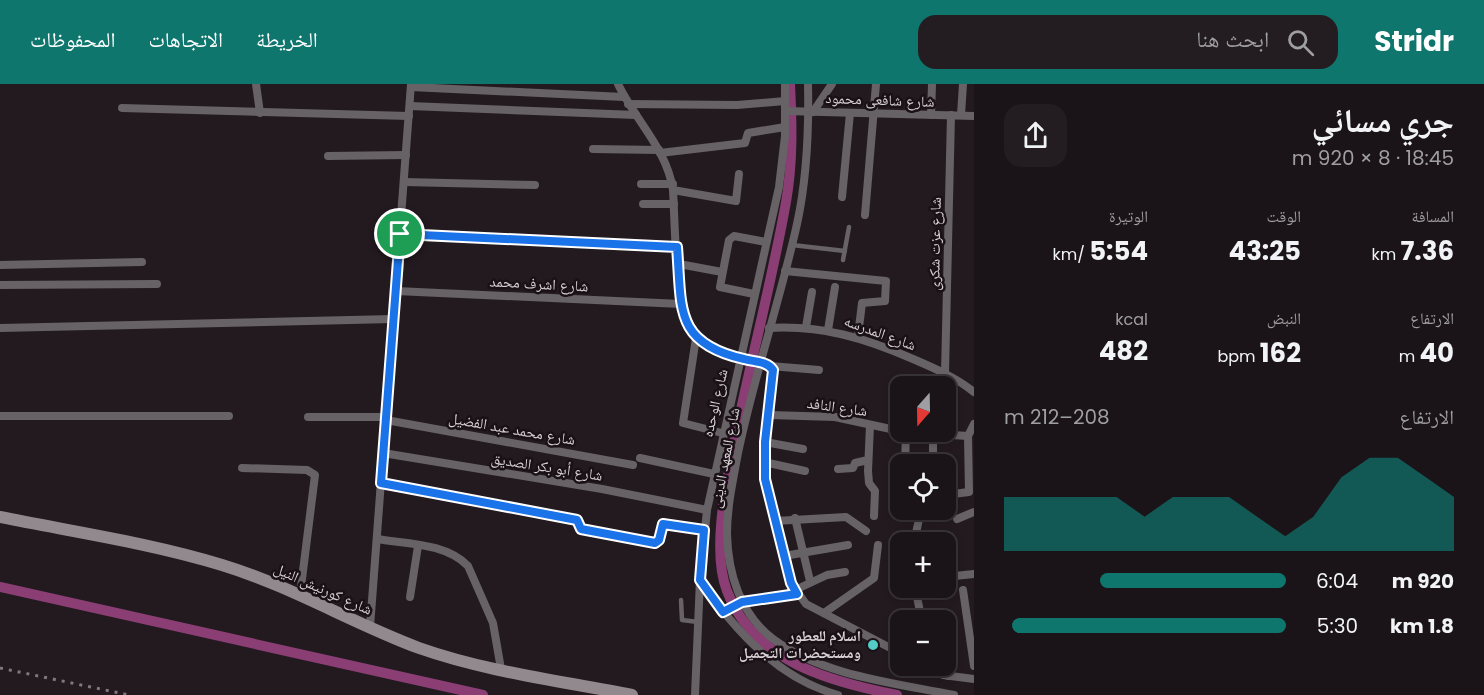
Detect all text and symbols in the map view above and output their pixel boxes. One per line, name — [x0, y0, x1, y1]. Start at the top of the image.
search box — [918, 15, 1338, 69]
text: Stridr — [1374, 22, 1454, 61]
text: ابحث هنا — [1196, 24, 1269, 55]
text: المحفوظات — [30, 25, 115, 54]
text: الاتجاهات — [148, 25, 223, 54]
text: الخريطة — [256, 25, 318, 54]
icon: search — [1284, 26, 1317, 59]
street label: شارع شافعى محمود — [825, 87, 935, 112]
text: جري مسائي — [1312, 97, 1454, 144]
button: share — [1004, 104, 1067, 167]
text: 18:45 · 8 × 920 m — [1292, 144, 1454, 172]
street label: شارع عزت شكرى — [923, 197, 946, 291]
text: الوتيرة — [1109, 205, 1148, 228]
text: الوقت — [1267, 205, 1301, 228]
text: المسافة — [1412, 205, 1454, 228]
pin — [374, 208, 425, 259]
icon: arrive — [383, 217, 416, 250]
text: 5:54 — [1089, 233, 1148, 269]
text: 43:25 — [1229, 233, 1301, 269]
text: 7.36 — [1400, 233, 1454, 269]
text: /km — [1053, 243, 1089, 266]
text: km — [1371, 243, 1400, 266]
street label: شارع اشرف محمد — [489, 270, 589, 297]
text: النبض — [1267, 307, 1301, 330]
text: الارتفاع — [1410, 307, 1454, 330]
text: kcal — [1115, 308, 1148, 331]
street label: شارع المدرسه — [841, 310, 919, 355]
text: 482 — [1099, 333, 1148, 369]
text: 162 — [1260, 335, 1301, 371]
text: 40 — [1419, 335, 1454, 371]
text: bpm — [1217, 345, 1260, 368]
text: m — [1399, 345, 1419, 368]
street label: شارع الوحده — [697, 367, 733, 439]
north arrow — [890, 376, 956, 442]
map controls — [890, 376, 956, 676]
street label: شارع النافد — [805, 392, 869, 421]
text: 208–212 m — [1004, 403, 1110, 431]
text: الارتفاع — [1399, 403, 1454, 431]
street label: شارع المعهد الدينى — [704, 406, 745, 510]
street label: شارع محمد عبد الفضيل — [447, 407, 577, 450]
street label: شارع أبو بكر الصديق — [490, 447, 604, 486]
button: locate — [890, 454, 956, 520]
button: + — [890, 532, 956, 598]
street label: شارع كورنيش النيل — [271, 557, 376, 620]
text: 6:04 — [1316, 567, 1358, 595]
text: 920 m — [1392, 567, 1454, 595]
button: − — [890, 610, 956, 676]
text: 5:30 — [1317, 612, 1358, 640]
text: 1.8 km — [1390, 612, 1454, 640]
place label: اسلام للعطور ومستحضرات التجميل — [739, 625, 861, 663]
marker: اسلام للعطور ومستحضرات التجميل — [866, 638, 880, 652]

